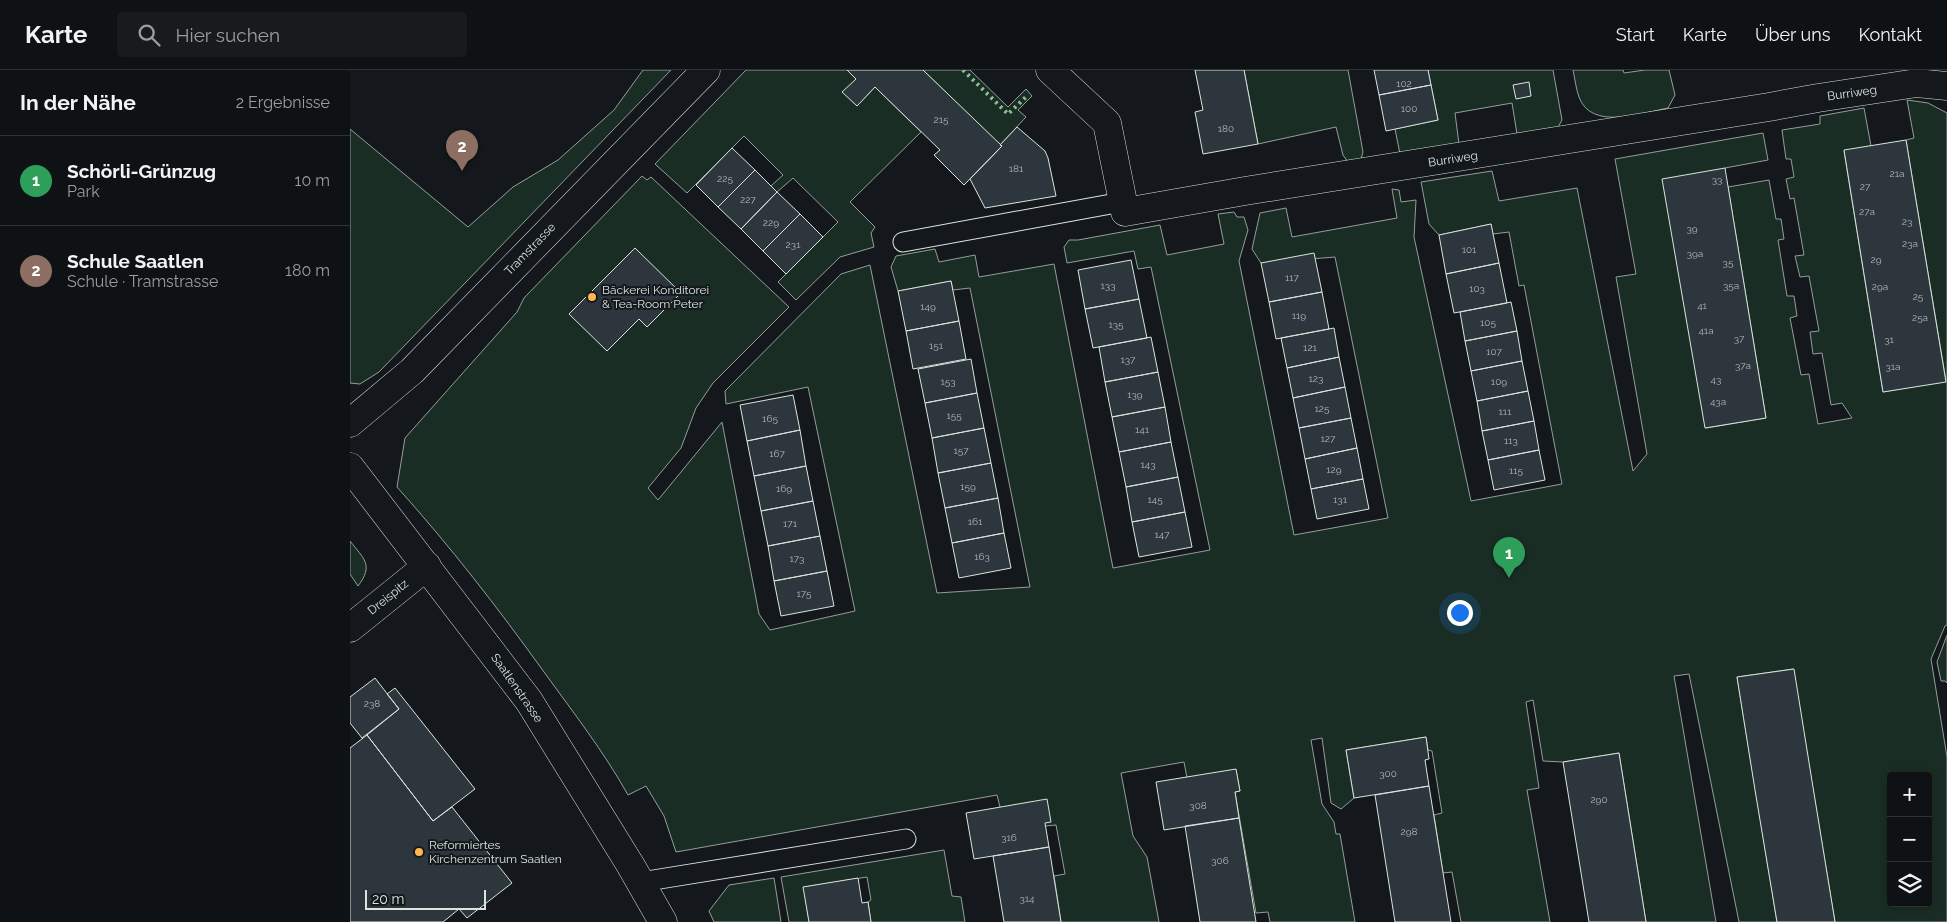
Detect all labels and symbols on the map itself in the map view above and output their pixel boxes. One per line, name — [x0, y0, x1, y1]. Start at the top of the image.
house number: 102 — [1396, 78, 1412, 89]
street label: Burriweg — [1826, 83, 1878, 103]
house number: 100 — [1401, 103, 1417, 114]
house number: 215 — [934, 114, 949, 125]
house number: 180 — [1218, 123, 1234, 134]
pin: 2 — [446, 130, 478, 171]
street label: Burriweg — [1427, 148, 1479, 170]
house number: 181 — [1009, 163, 1024, 174]
house number: 21a — [1890, 168, 1904, 179]
house number: 225 — [717, 173, 733, 184]
house number: 33 — [1712, 174, 1722, 185]
house number: 27 — [1860, 181, 1871, 192]
house number: 227 — [740, 194, 757, 205]
house number: 27a — [1859, 206, 1875, 217]
house number: 23 — [1902, 216, 1912, 227]
house number: 229 — [763, 217, 779, 228]
street label: Tramstrasse — [502, 220, 558, 278]
house number: 39 — [1686, 223, 1698, 234]
house number: 23a — [1902, 238, 1918, 249]
house number: 231 — [786, 239, 801, 250]
house number: 101 — [1462, 244, 1477, 255]
house number: 39a — [1687, 248, 1703, 259]
house number: 29 — [1870, 254, 1882, 265]
house number: 35 — [1723, 257, 1734, 268]
house number: 117 — [1285, 272, 1300, 283]
house number: 133 — [1101, 280, 1115, 291]
house number: 35a — [1723, 280, 1739, 291]
house number: 29a — [1872, 281, 1888, 292]
place label: Bäckerei Konditorei & Tea-Room Peter — [602, 283, 709, 311]
house number: 103 — [1469, 283, 1485, 294]
marker: Bäckerei Konditorei & Tea-Room Peter — [586, 291, 598, 303]
house number: 25 — [1913, 291, 1924, 302]
house number: 41 — [1697, 300, 1708, 311]
house number: 149 — [920, 301, 936, 312]
house number: 119 — [1292, 310, 1306, 321]
house number: 25a — [1912, 312, 1928, 323]
house number: 105 — [1480, 317, 1496, 328]
house number: 135 — [1108, 319, 1124, 330]
house number: 41a — [1698, 325, 1714, 336]
house number: 37 — [1734, 333, 1745, 344]
house number: 31 — [1884, 334, 1895, 345]
house number: 151 — [929, 340, 944, 351]
house number: 121 — [1303, 342, 1318, 353]
house number: 107 — [1486, 346, 1502, 357]
house number: 137 — [1121, 354, 1136, 365]
house number: 37a — [1735, 360, 1751, 371]
house number: 31a — [1885, 361, 1901, 372]
house number: 123 — [1309, 373, 1323, 384]
house number: 43 — [1711, 374, 1721, 385]
house number: 153 — [940, 376, 956, 387]
house number: 109 — [1491, 376, 1507, 387]
house number: 139 — [1127, 389, 1143, 400]
house number: 43a — [1710, 396, 1726, 407]
house number: 125 — [1315, 403, 1330, 414]
house number: 111 — [1499, 406, 1512, 417]
house number: 155 — [946, 410, 962, 421]
house number: 165 — [762, 413, 778, 424]
house number: 141 — [1135, 424, 1150, 435]
house number: 127 — [1321, 433, 1336, 444]
house number: 113 — [1504, 435, 1518, 446]
house number: 157 — [953, 445, 969, 456]
house number: 167 — [769, 448, 785, 459]
house number: 143 — [1140, 459, 1156, 470]
house number: 129 — [1326, 464, 1342, 475]
house number: 115 — [1509, 465, 1524, 476]
house number: 159 — [960, 481, 976, 492]
house number: 169 — [776, 483, 792, 494]
house number: 145 — [1147, 494, 1163, 505]
house number: 131 — [1333, 494, 1348, 505]
house number: 161 — [968, 516, 983, 527]
house number: 171 — [783, 518, 798, 529]
house number: 147 — [1154, 529, 1170, 540]
pin: 1 — [1493, 537, 1525, 578]
house number: 163 — [974, 551, 990, 562]
house number: 173 — [790, 553, 804, 564]
street label: Dreispitz — [365, 576, 411, 618]
house number: 175 — [797, 588, 812, 599]
your location — [1447, 600, 1473, 626]
street label: Saatlenstrasse — [488, 651, 546, 725]
house number: 238 — [364, 698, 380, 709]
house number: 300 — [1379, 768, 1397, 779]
house number: 290 — [1590, 794, 1608, 805]
house number: 308 — [1189, 800, 1207, 811]
house number: 298 — [1401, 826, 1418, 837]
house number: 316 — [1001, 832, 1017, 843]
place label: Reformiertes Kirchenzentrum Saatlen — [429, 838, 562, 866]
marker: Reformiertes Kirchenzentrum Saatlen — [413, 846, 425, 858]
house number: 306 — [1211, 855, 1229, 866]
scale bar — [365, 887, 486, 910]
house number: 314 — [1019, 893, 1035, 904]

